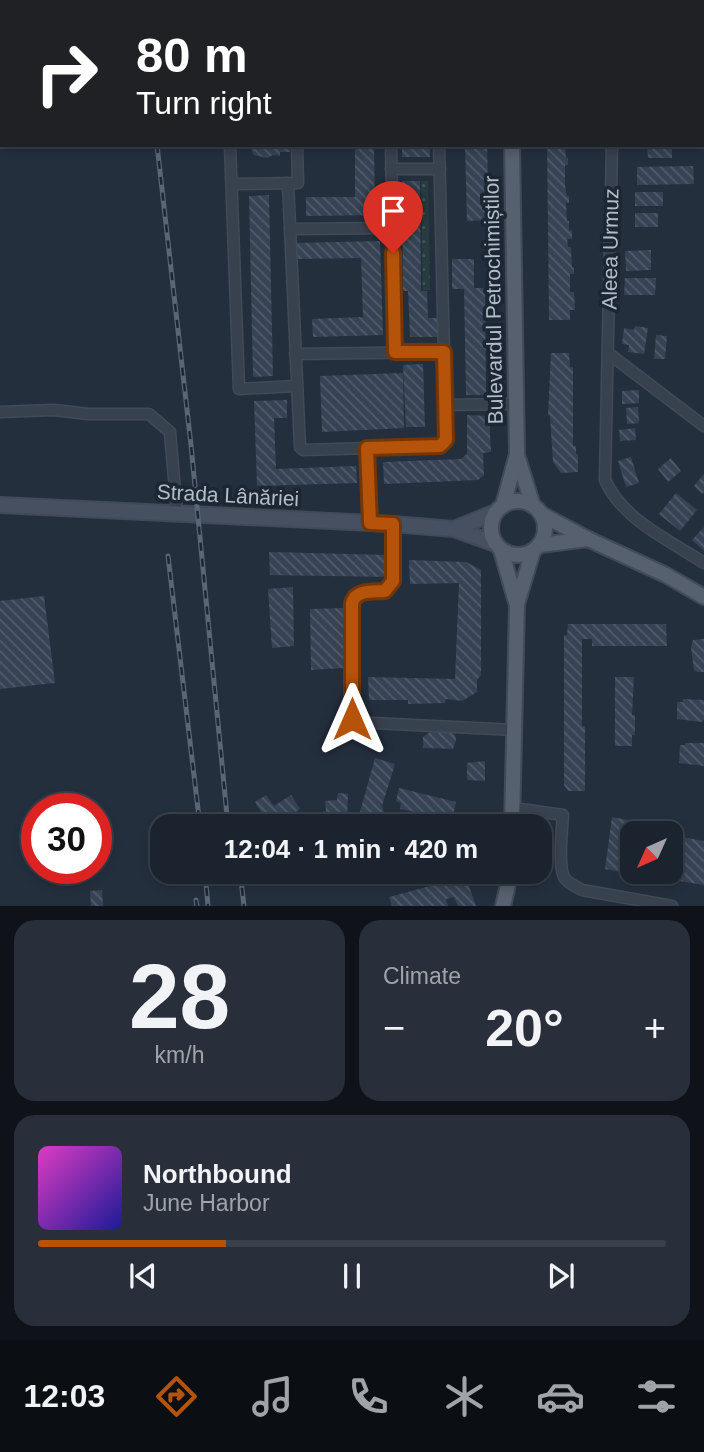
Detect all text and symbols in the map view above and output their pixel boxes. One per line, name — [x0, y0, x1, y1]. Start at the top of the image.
icon: right — [21, 28, 112, 119]
text: 80 m — [136, 28, 248, 82]
text: Turn right — [136, 85, 272, 121]
street label: Bulevardul Petrochimiștilor — [479, 176, 507, 424]
pin — [363, 181, 423, 253]
street label: Aleea Urmuz — [597, 188, 623, 310]
icon: arrive — [374, 192, 412, 230]
street label: Strada Lânăriei — [156, 480, 300, 510]
position arrow — [315, 682, 389, 756]
speed limit sign: 30 — [21, 793, 112, 884]
north arrow — [620, 821, 682, 884]
map controls — [620, 821, 683, 884]
text: 12:04 · 1 min · 420 m — [224, 834, 478, 864]
text: 28 — [129, 946, 230, 1047]
text: Climate — [383, 963, 461, 989]
text: 20° — [485, 999, 564, 1057]
text: − — [383, 1007, 405, 1049]
text: + — [644, 1007, 666, 1049]
text: km/h — [155, 1042, 204, 1068]
text: Northbound — [143, 1159, 292, 1189]
text: June Harbor — [143, 1190, 270, 1216]
icon: previous — [124, 1257, 162, 1295]
icon: pause — [333, 1257, 371, 1295]
icon: next — [542, 1257, 580, 1295]
icon: directions — [152, 1372, 201, 1421]
icon: music — [248, 1372, 297, 1421]
icon: phone — [344, 1372, 393, 1421]
icon: climate — [440, 1372, 489, 1421]
icon: car — [536, 1372, 585, 1421]
icon: filters — [632, 1372, 681, 1421]
text: 12:03 — [23, 1378, 105, 1414]

